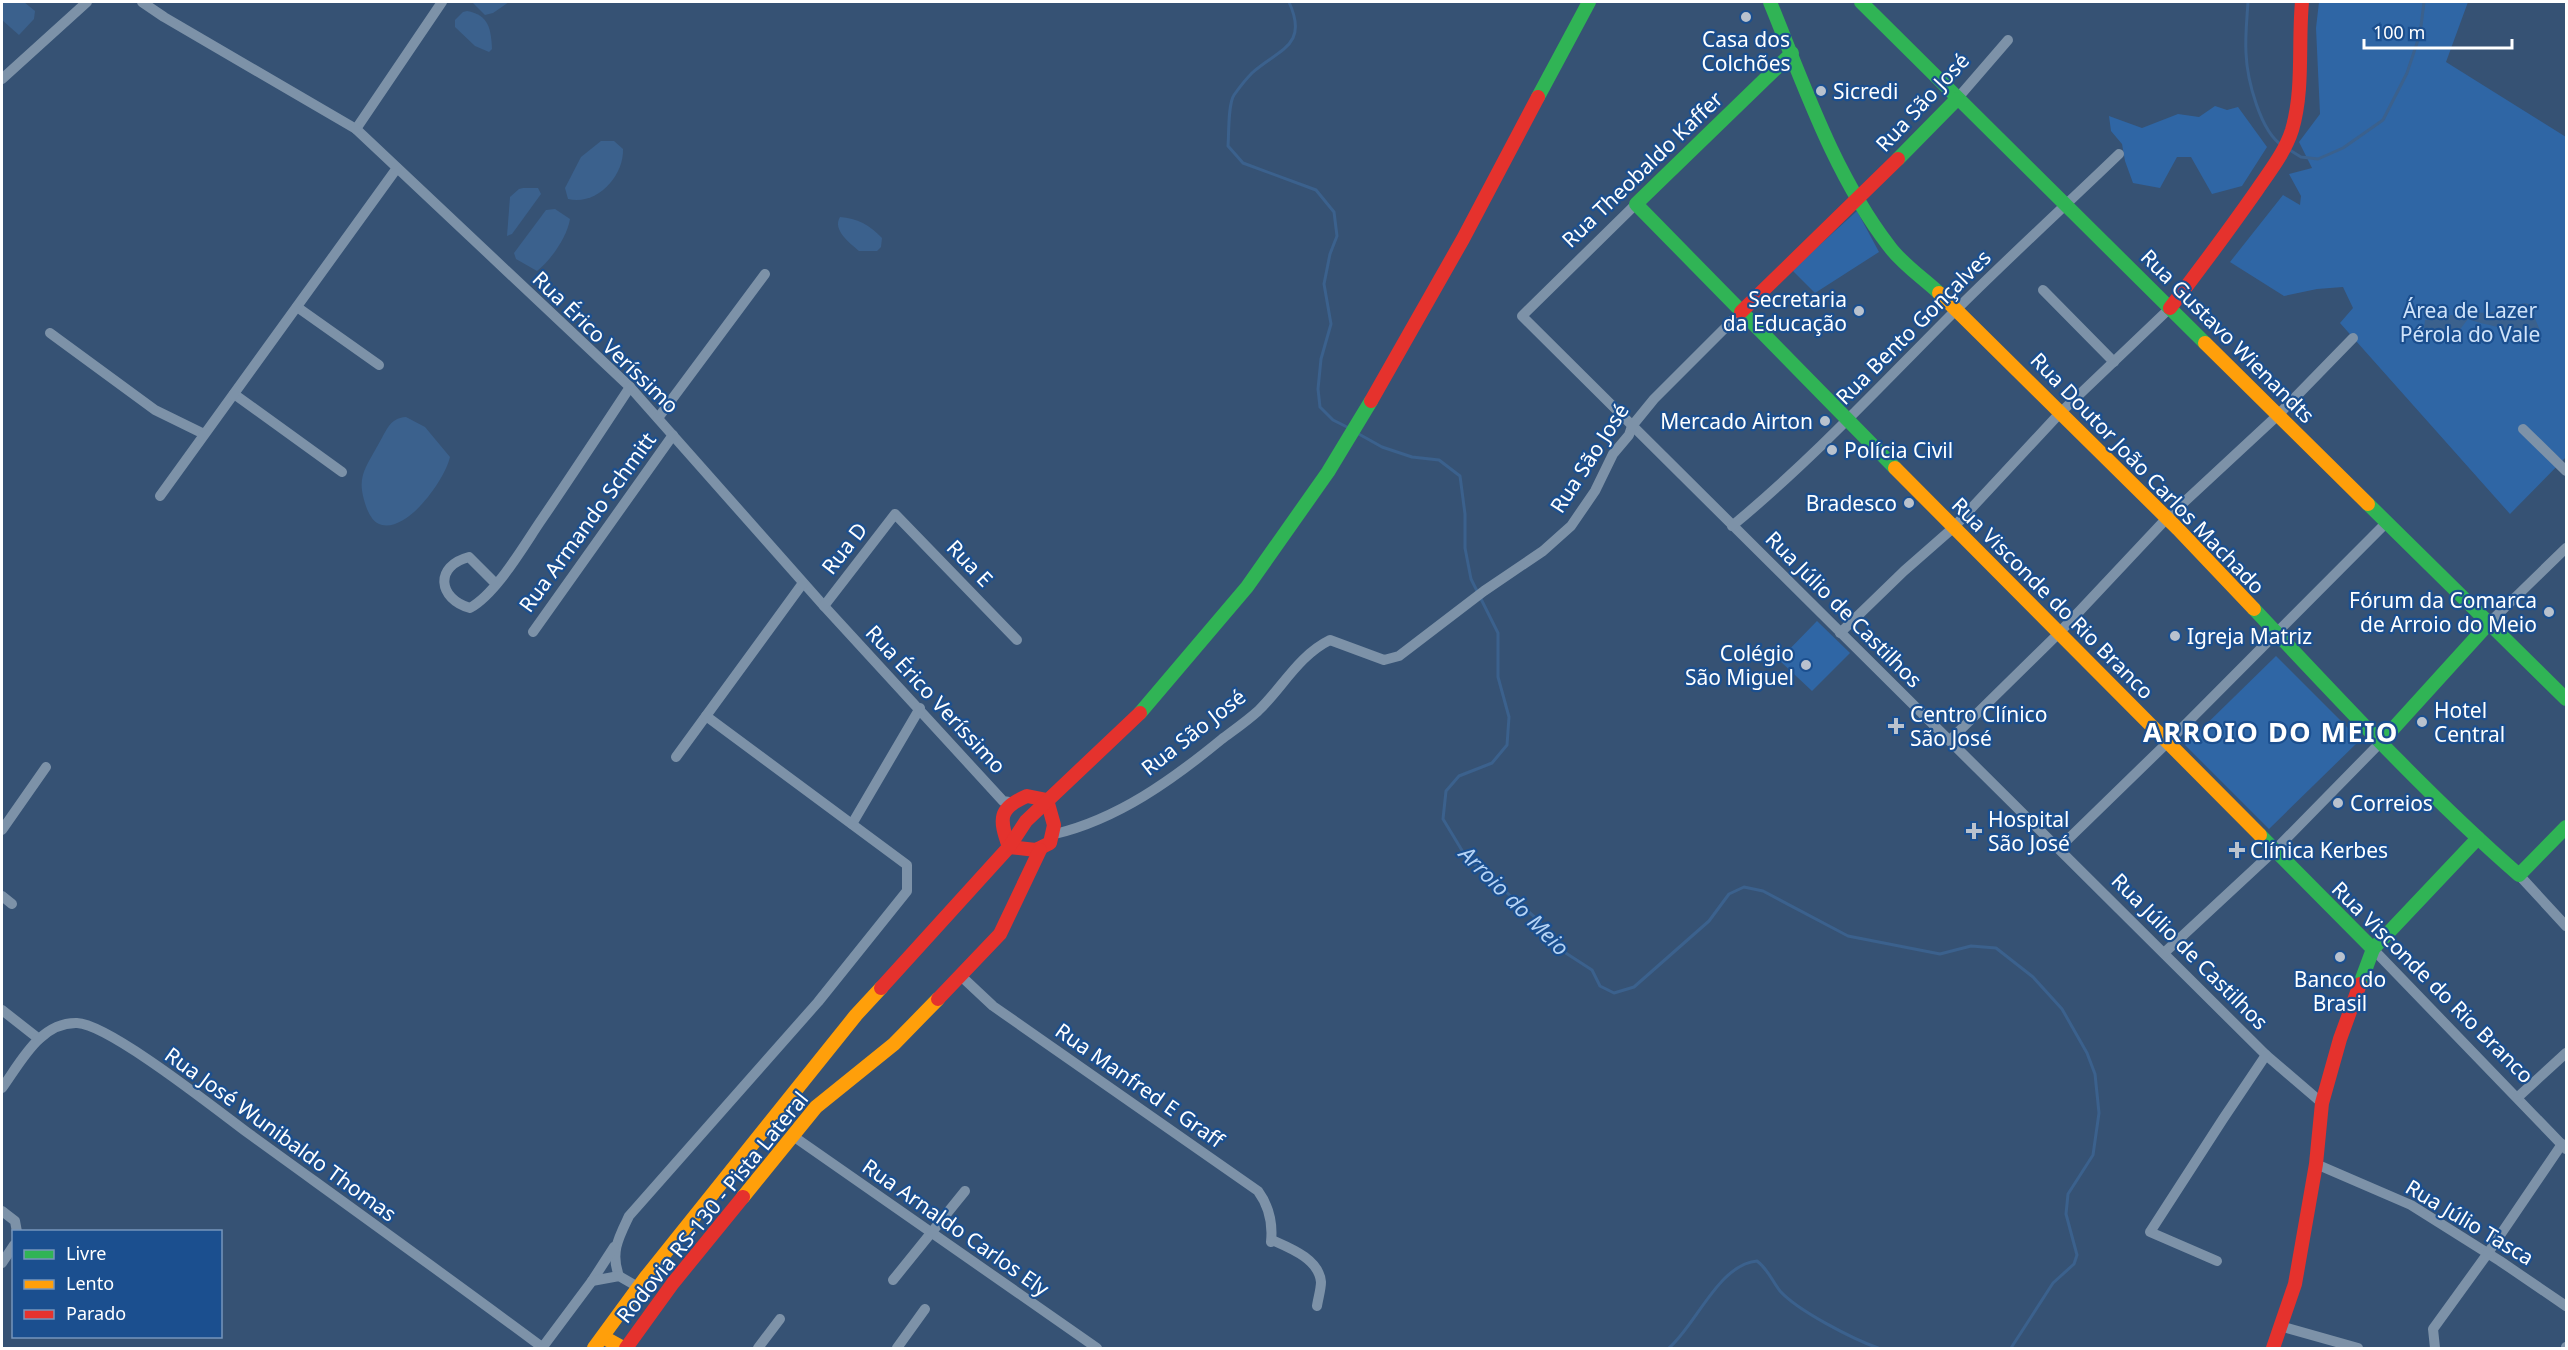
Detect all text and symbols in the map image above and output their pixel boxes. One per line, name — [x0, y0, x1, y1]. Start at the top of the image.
marker: Casa dos Colchões — [1739, 10, 1753, 24]
scale bar — [2364, 12, 2512, 50]
text: 100 m — [2373, 20, 2425, 44]
place label: Casa dos Colchões — [1701, 25, 1791, 77]
street label: Rua São José — [1869, 47, 1975, 157]
place label: Sicredi — [1833, 77, 1898, 105]
marker: Sicredi — [1814, 84, 1828, 98]
street label: Rua Theobaldo Kaffer — [1556, 85, 1729, 253]
street label: Rua Bento Gonçalves — [1829, 243, 1997, 411]
street label: Rua Gustavo Wienandts — [2135, 243, 2321, 429]
street label: Rua Érico Veríssimo — [527, 265, 685, 419]
place label: Secretaria da Educação — [1723, 285, 1847, 337]
park label: Área de Lazer Pérola do Vale — [2400, 296, 2540, 348]
marker: Secretaria da Educação — [1852, 304, 1866, 318]
street label: Rua Doutor João Carlos Machado — [2025, 346, 2271, 600]
street label: Rua São José — [1543, 398, 1635, 518]
place label: Mercado Airton — [1660, 407, 1813, 435]
marker: Mercado Airton — [1818, 414, 1832, 428]
street label: Rua Armando Schmitt — [512, 426, 662, 617]
place label: Polícia Civil — [1844, 436, 1953, 464]
marker: Polícia Civil — [1825, 443, 1839, 457]
place label: Bradesco — [1806, 489, 1897, 517]
street label: Rua Visconde do Rio Branco — [1946, 491, 2160, 705]
marker: Bradesco — [1902, 496, 1916, 510]
street label: Rua D — [815, 516, 873, 580]
street label: Rua Júlio de Castilhos — [1760, 525, 1928, 693]
street label: Rua E — [941, 534, 999, 592]
place label: Fórum da Comarca de Arroio do Meio — [2349, 586, 2537, 638]
marker: Fórum da Comarca de Arroio do Meio — [2542, 605, 2556, 619]
street label: Rua Érico Veríssimo — [860, 619, 1012, 779]
place label: Igreja Matriz — [2187, 622, 2312, 650]
marker: Igreja Matriz — [2168, 629, 2182, 643]
place label: Colégio São Miguel — [1685, 639, 1794, 691]
marker: Colégio São Miguel — [1799, 658, 1813, 672]
street label: Rua São José — [1135, 682, 1251, 782]
place label: Hotel Central — [2434, 696, 2505, 748]
place label: Centro Clínico São José — [1910, 700, 2047, 752]
district label: ARROIO DO MEIO — [2143, 713, 2399, 750]
marker: Hotel Central — [2415, 715, 2429, 729]
marker: Centro Clínico São José — [1887, 717, 1905, 735]
place label: Correios — [2350, 789, 2433, 817]
marker: Correios — [2331, 796, 2345, 810]
place label: Hospital São José — [1988, 805, 2070, 857]
marker: Hospital São José — [1965, 822, 1983, 840]
place label: Clínica Kerbes — [2250, 836, 2388, 864]
water label: Arroio do Meio — [1452, 837, 1577, 962]
marker: Clínica Kerbes — [2228, 841, 2246, 859]
street label: Rua Júlio de Castilhos — [2106, 867, 2274, 1035]
street label: Rua Visconde do Rio Branco — [2326, 875, 2540, 1089]
marker: Banco do Brasil — [2333, 950, 2347, 964]
place label: Banco do Brasil — [2294, 965, 2386, 1017]
street label: Rua Manfred E Graff — [1050, 1016, 1231, 1155]
street label: Rua José Wunibaldo Thomas — [160, 1040, 402, 1228]
street label: Rodovia RS-130 - Pista Lateral — [610, 1085, 814, 1329]
street label: Rua Arnaldo Carlos Ely — [857, 1152, 1055, 1302]
street label: Rua Júlio Tasca — [2401, 1173, 2539, 1271]
legend — [12, 1230, 222, 1338]
text: Livre — [66, 1241, 106, 1265]
text: Lento — [66, 1271, 114, 1295]
text: Parado — [66, 1301, 126, 1325]

